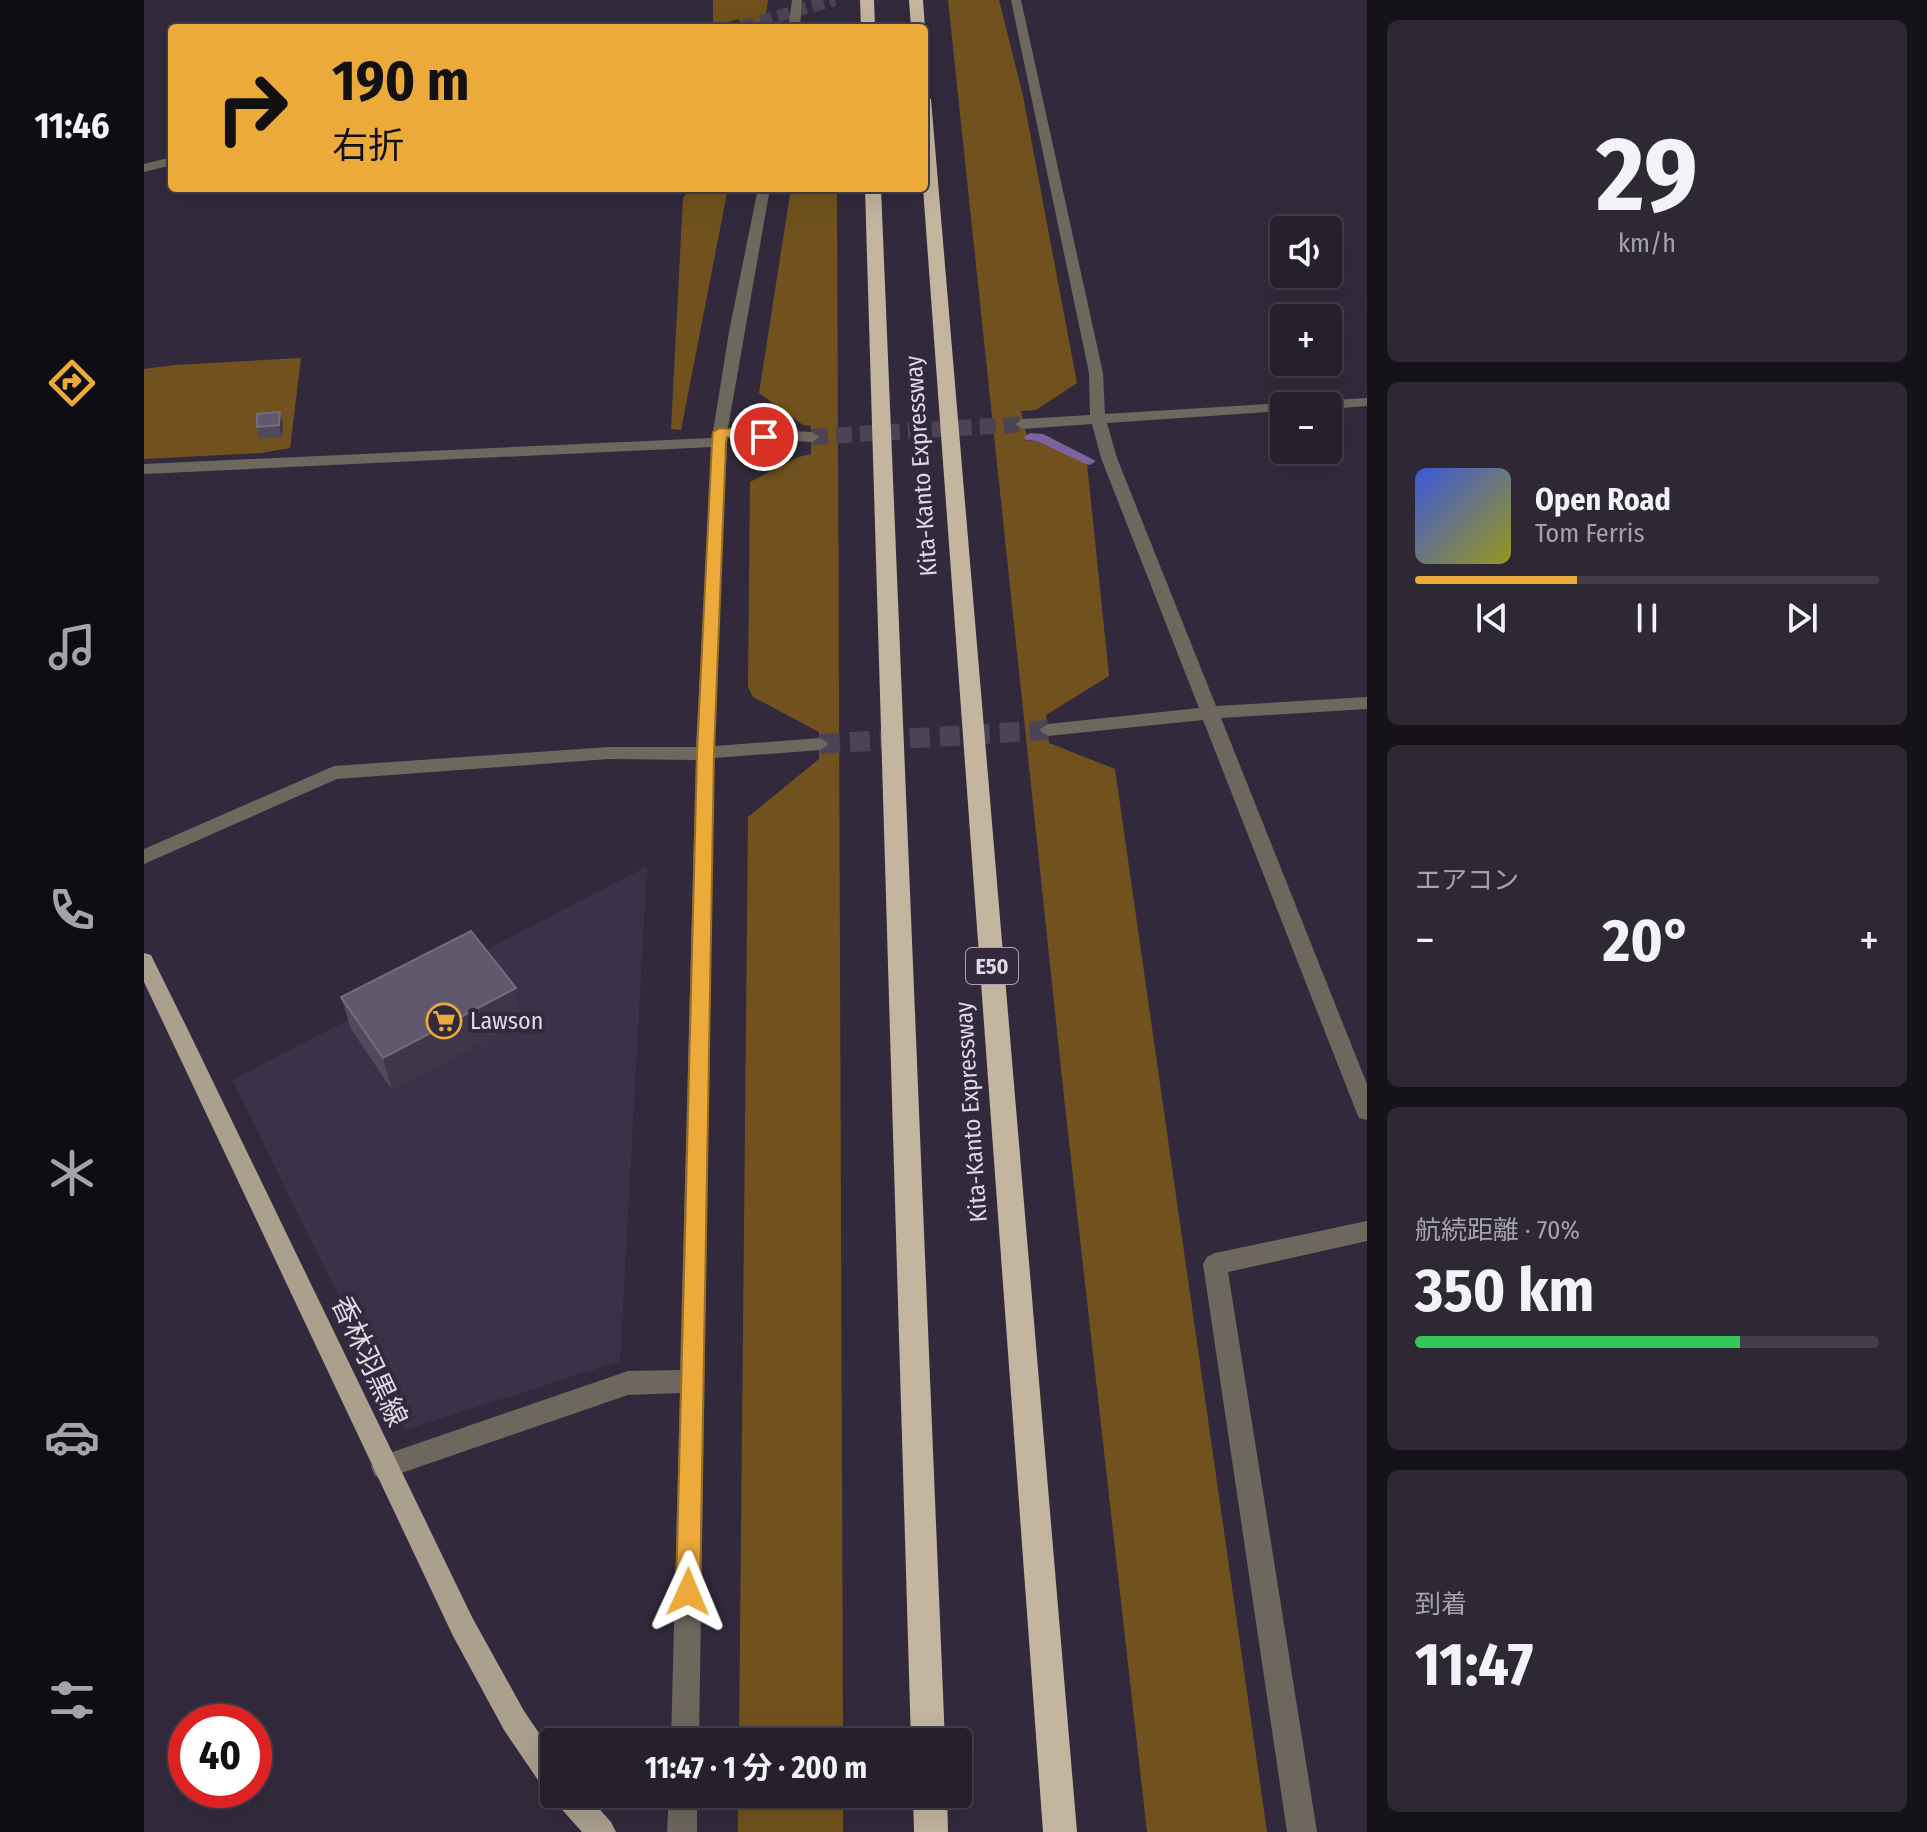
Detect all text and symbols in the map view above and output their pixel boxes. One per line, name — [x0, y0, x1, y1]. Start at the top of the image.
text: 190 m — [332, 48, 470, 115]
icon: right — [200, 56, 304, 160]
text: 11:46 — [34, 104, 110, 148]
text: 29 — [1596, 113, 1698, 238]
text: 右折 — [332, 124, 404, 168]
map controls — [1270, 216, 1342, 464]
button: sound — [1270, 216, 1342, 288]
text: km/h — [1618, 228, 1676, 259]
button: + — [1270, 304, 1342, 376]
street label: Kita-Kanto Expressway — [899, 354, 943, 577]
icon: directions — [44, 355, 100, 411]
button: − — [1270, 392, 1342, 464]
pin — [730, 403, 798, 471]
icon: arrive — [742, 415, 786, 459]
text: Open Road — [1535, 482, 1671, 518]
text: Tom Ferris — [1535, 518, 1645, 549]
icon: previous — [1470, 596, 1514, 640]
icon: pause — [1625, 596, 1669, 640]
icon: next — [1780, 596, 1824, 640]
icon: music — [44, 619, 100, 675]
text: エアコン — [1415, 865, 1519, 896]
icon: phone — [44, 882, 100, 938]
text: 20° — [1603, 905, 1691, 977]
text: − — [1415, 914, 1435, 967]
text: + — [1859, 914, 1879, 967]
road number: E50 — [966, 948, 1018, 984]
street label: Kita-Kanto Expressway — [949, 1000, 993, 1223]
supermarket icon: Lawson — [425, 1002, 463, 1040]
place label: Lawson — [470, 1007, 543, 1035]
icon: climate — [44, 1145, 100, 1201]
text: 航続距離 · 70% — [1415, 1215, 1580, 1246]
text: 350 km — [1415, 1255, 1594, 1327]
street label: 香林羽黒線 — [325, 1291, 414, 1432]
icon: car — [44, 1409, 100, 1465]
position arrow — [646, 1550, 730, 1634]
text: 到着 — [1415, 1589, 1467, 1620]
text: 11:47 — [1415, 1629, 1533, 1701]
icon: filters — [44, 1672, 100, 1728]
speed limit sign: 40 — [168, 1704, 272, 1808]
text: 11:47 · 1 分 · 200 m — [645, 1750, 867, 1786]

